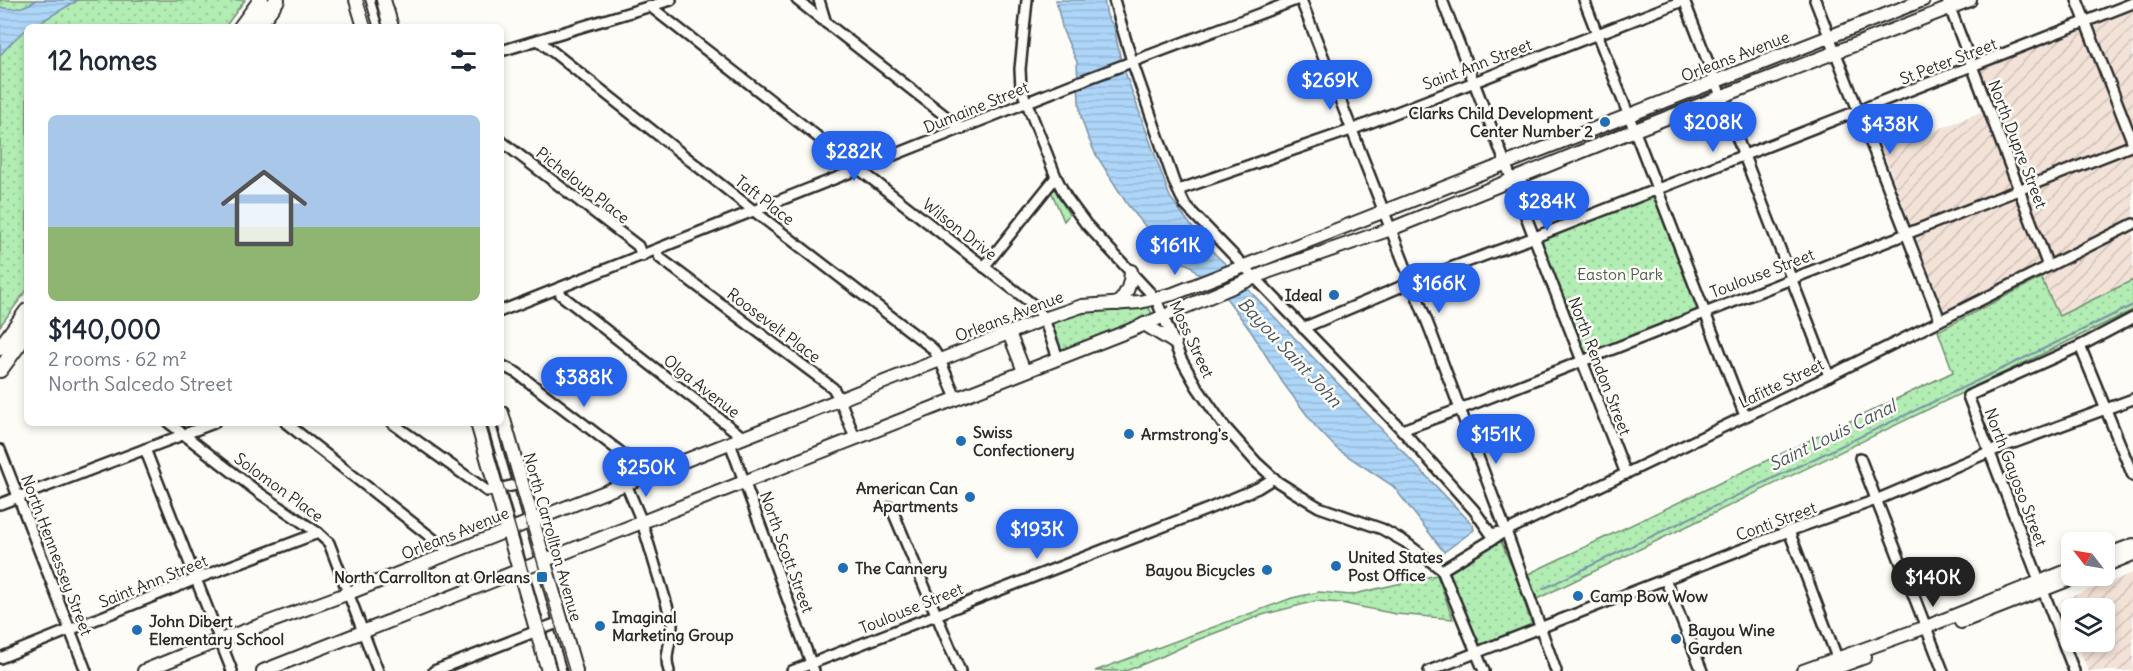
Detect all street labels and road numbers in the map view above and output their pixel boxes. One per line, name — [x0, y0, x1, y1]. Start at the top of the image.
street label: Orleans Avenue — [1678, 26, 1792, 86]
street label: St Peter Street — [1897, 33, 2000, 89]
street label: Saint Ann Street — [1420, 34, 1535, 94]
street label: Dumaine Street — [920, 77, 1032, 137]
street label: North Dupre Street — [1984, 77, 2052, 212]
street label: Picheloup Place — [532, 142, 634, 228]
street label: Taft Place — [731, 171, 799, 229]
street label: Wilson Drive — [919, 194, 1001, 264]
street label: Toulouse Street — [1707, 244, 1817, 302]
street label: Roosevelt Place — [723, 283, 825, 367]
street label: Orleans Avenue — [952, 286, 1066, 346]
street label: North Rendon Street — [1564, 294, 1636, 439]
street label: Moss Street — [1165, 297, 1219, 381]
street label: Olga Avenue — [660, 350, 744, 422]
street label: Lafitte Street — [1735, 354, 1827, 412]
street label: North Gayoso Street — [1980, 405, 2052, 549]
street label: Solomon Place — [231, 448, 327, 526]
street label: North Carrollton Avenue — [519, 450, 587, 624]
street label: North Hennessey Street — [17, 472, 97, 639]
street label: North Scott Street — [756, 488, 818, 616]
street label: Conti Street — [1733, 497, 1819, 545]
street label: Orleans Avenue — [398, 502, 512, 564]
street label: Saint Ann Street — [96, 550, 211, 612]
street label: Toulouse Street — [856, 578, 966, 638]

